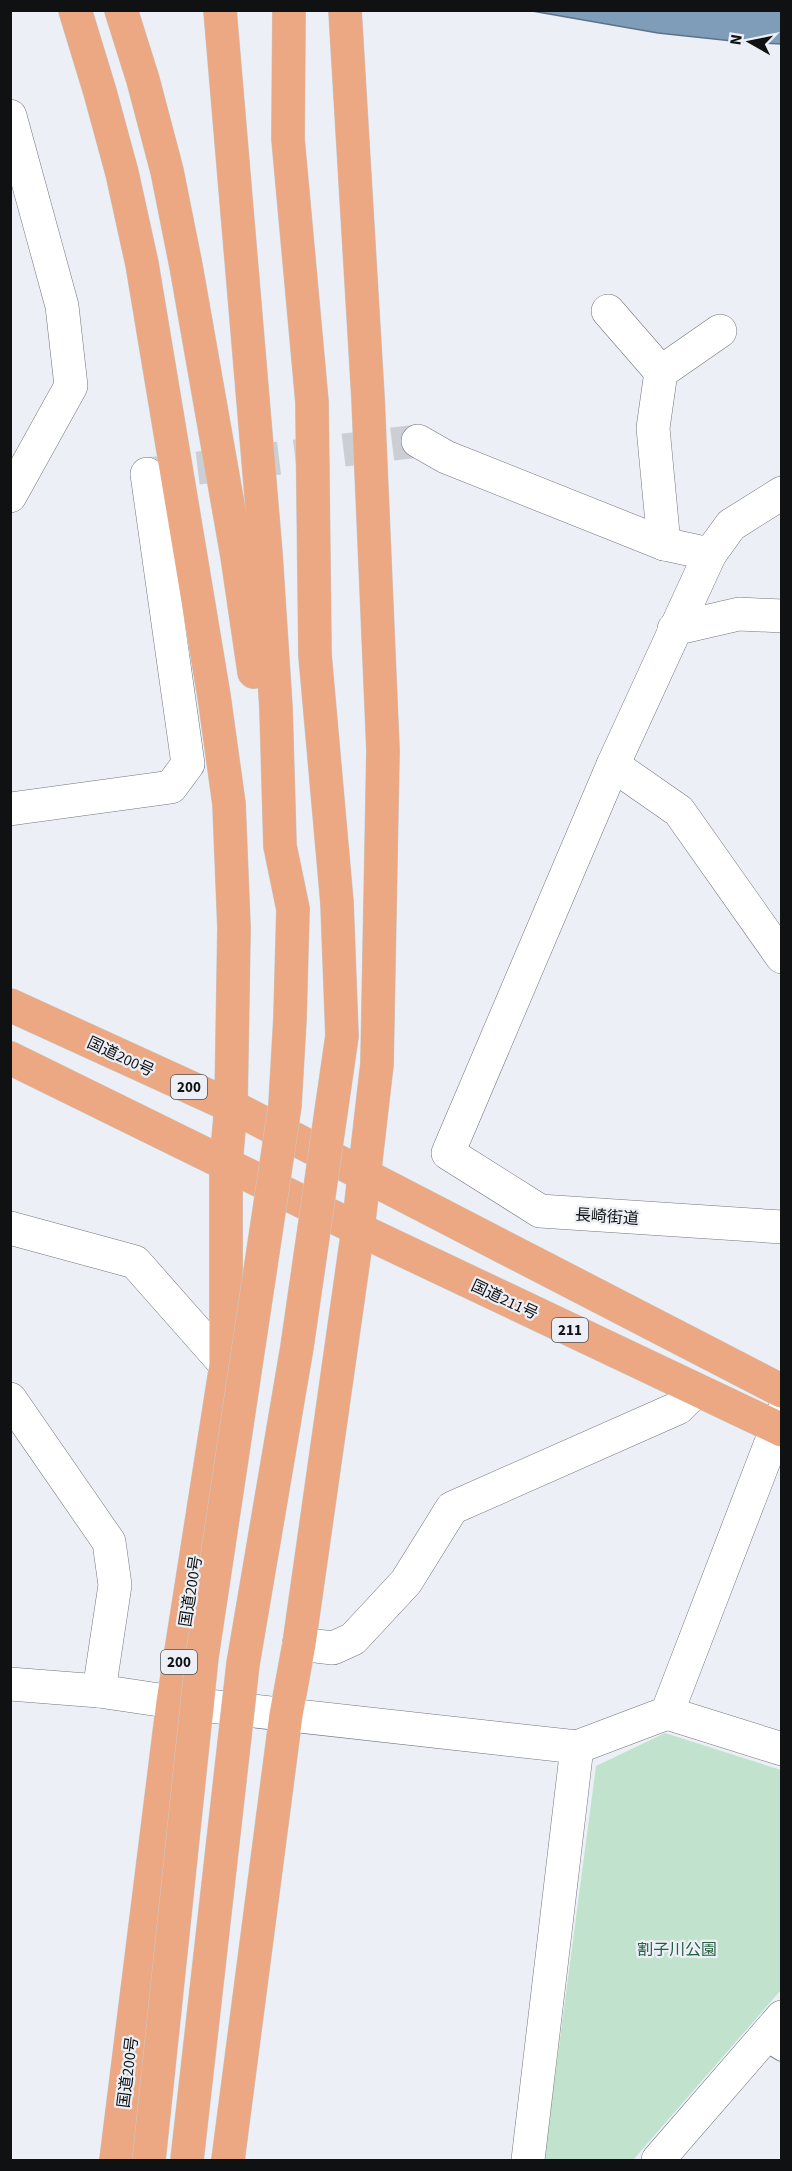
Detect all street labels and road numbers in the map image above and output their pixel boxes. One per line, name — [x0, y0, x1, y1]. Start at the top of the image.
street label: 国道200号 — [83, 1032, 158, 1082]
road number: 200 — [171, 1075, 207, 1099]
street label: 長崎街道 — [574, 1204, 640, 1230]
street label: 国道211号 — [467, 1275, 542, 1325]
road number: 211 — [552, 1318, 588, 1342]
street label: 国道200号 — [175, 1554, 207, 1628]
road number: 200 — [161, 1650, 197, 1674]
street label: 国道200号 — [113, 2035, 143, 2109]

